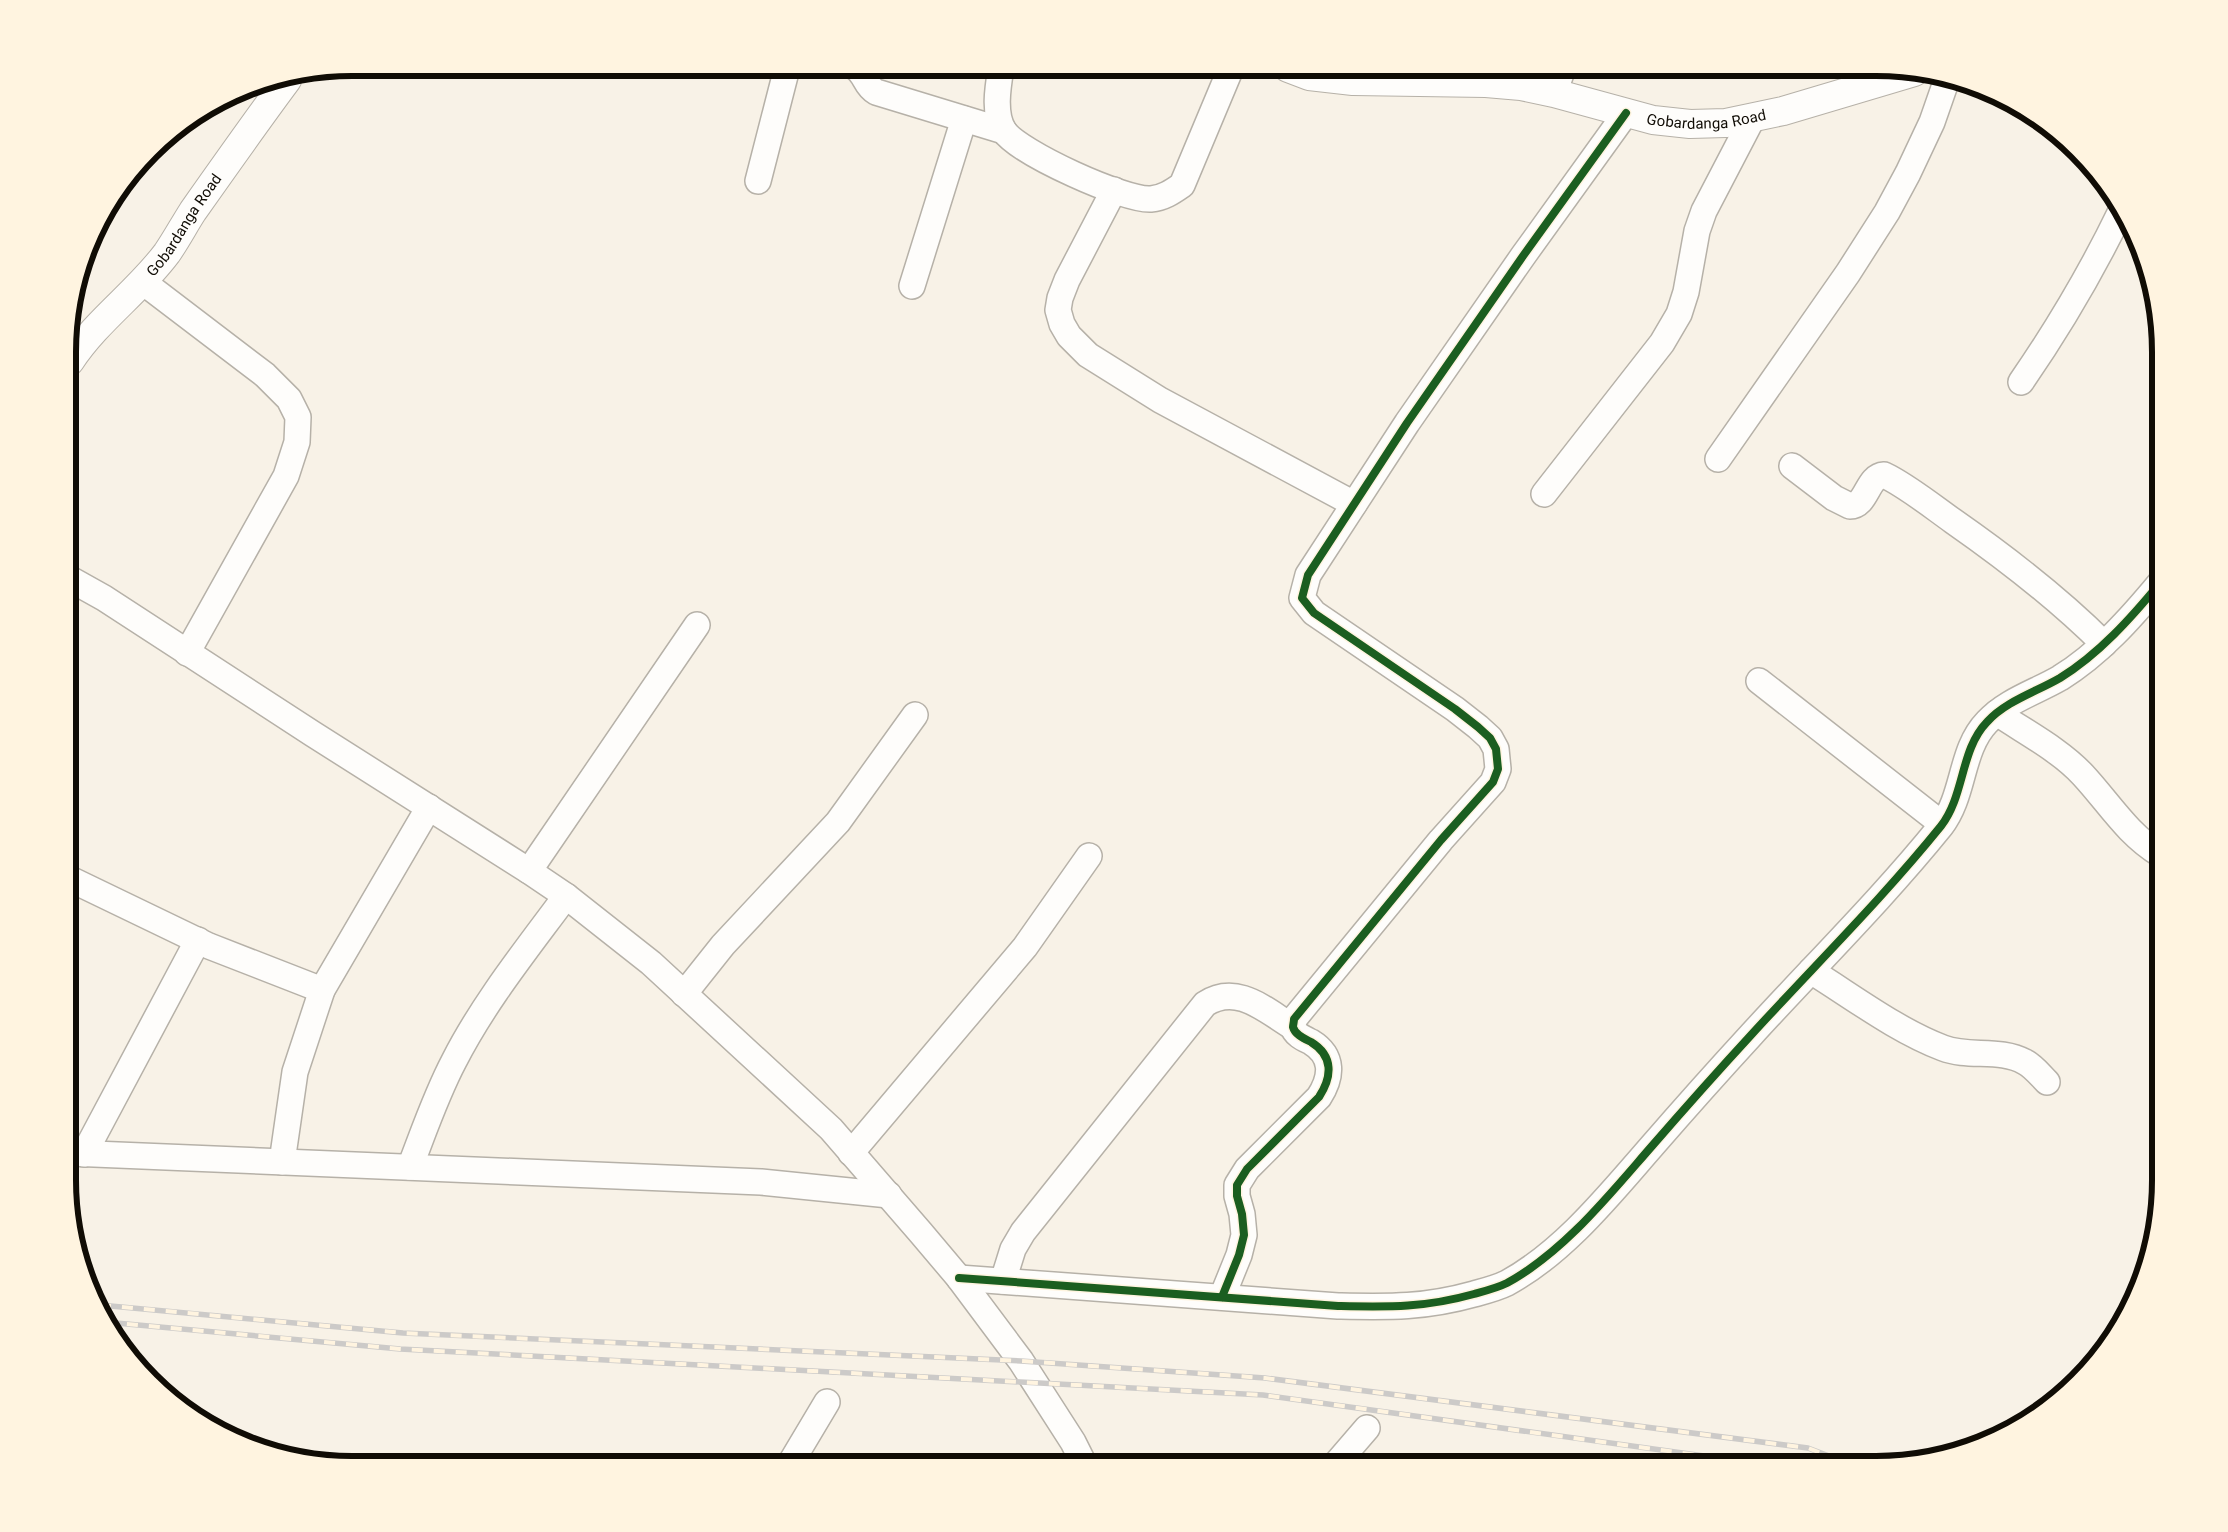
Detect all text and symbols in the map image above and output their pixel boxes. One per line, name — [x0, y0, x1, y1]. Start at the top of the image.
street label: Gobardanga Road — [1645, 106, 1768, 133]
street label: Gobardanga Road — [143, 170, 225, 280]

